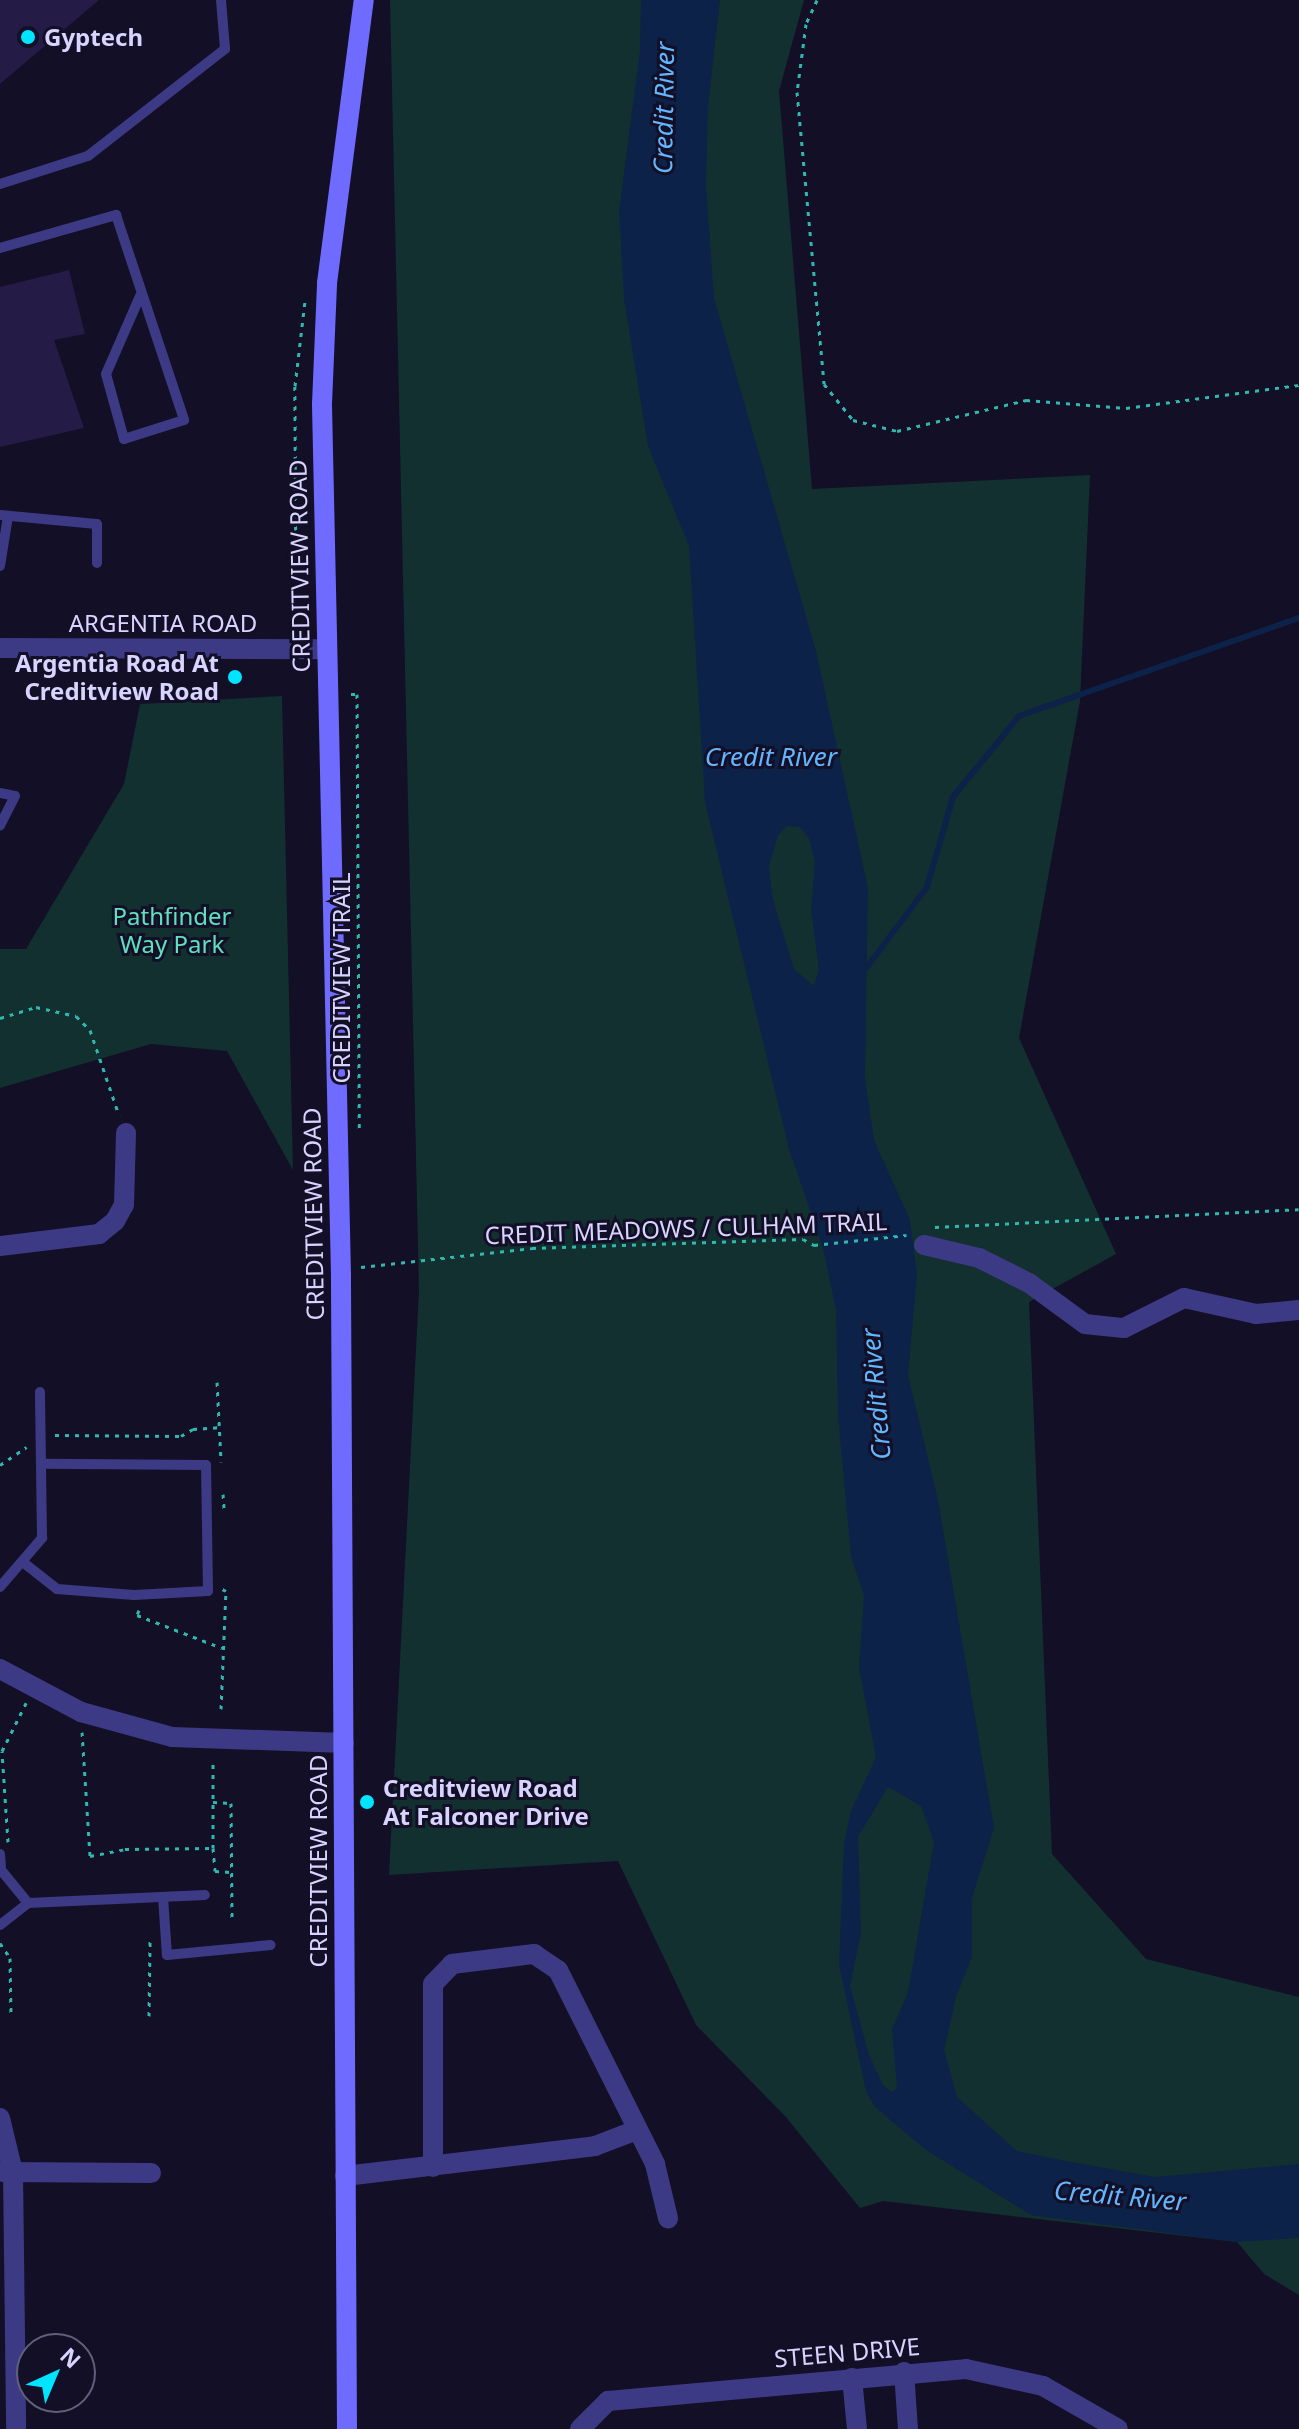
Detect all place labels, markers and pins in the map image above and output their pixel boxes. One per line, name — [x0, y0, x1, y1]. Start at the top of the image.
place label: Gyptech — [44, 23, 143, 51]
marker: Gyptech — [19, 28, 37, 46]
place label: Argentia Road At Creditview Road — [15, 649, 219, 705]
marker: Argentia Road At Creditview Road — [226, 668, 244, 686]
place label: Creditview Road At Falconer Drive — [383, 1774, 589, 1830]
marker: Creditview Road At Falconer Drive — [358, 1793, 376, 1811]

